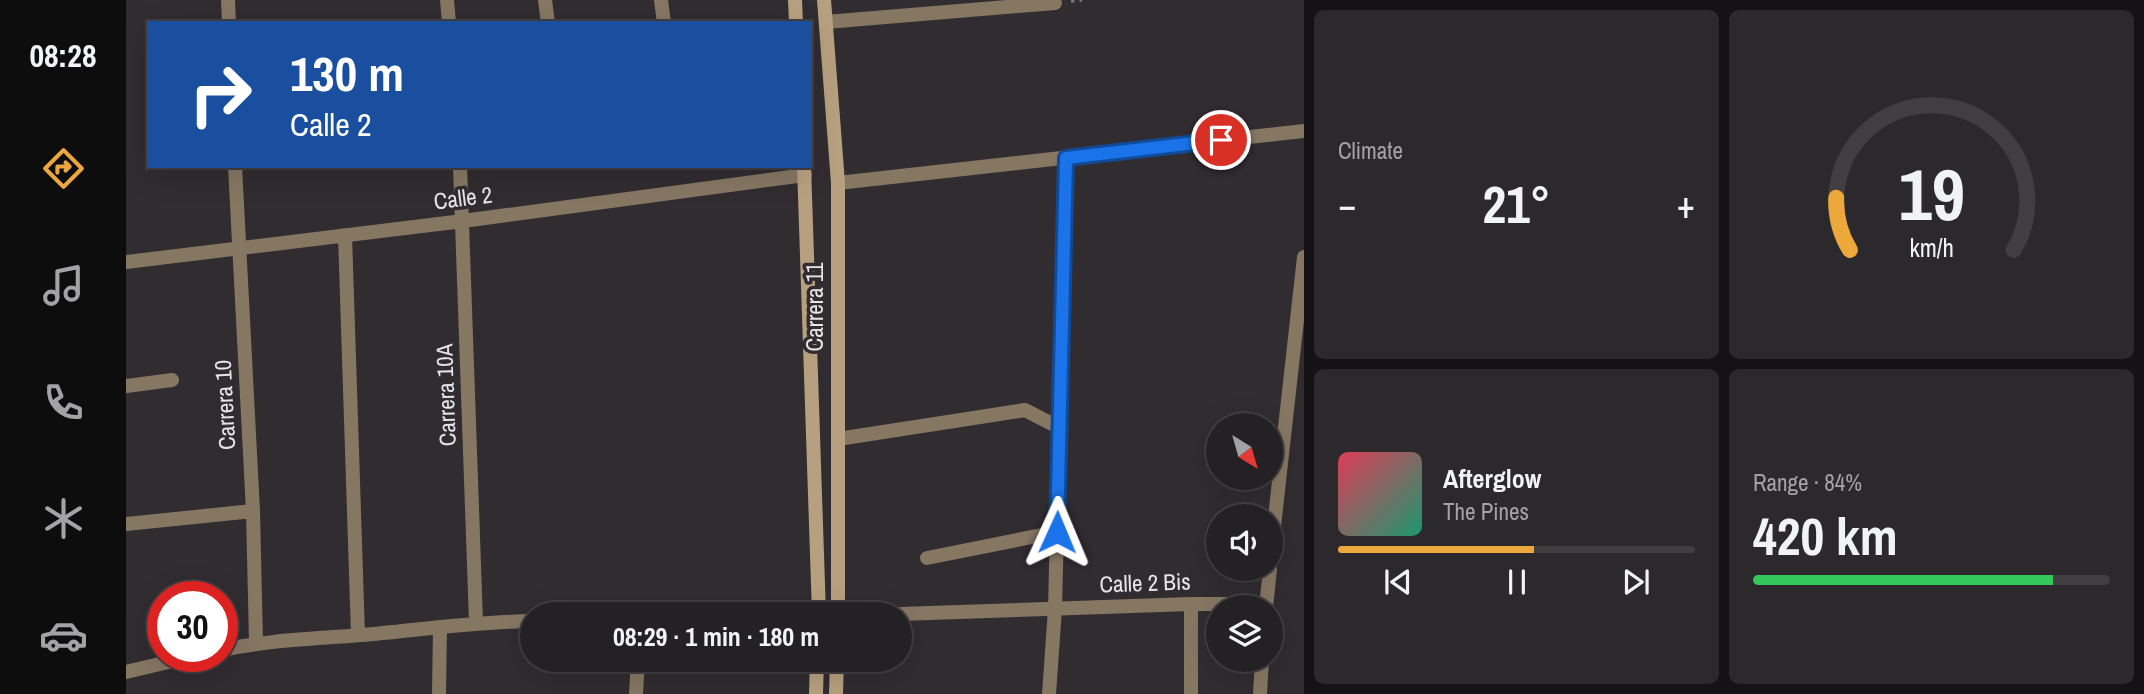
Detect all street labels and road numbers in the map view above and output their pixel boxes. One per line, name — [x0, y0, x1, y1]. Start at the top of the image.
street label: Calle 2 — [432, 179, 494, 216]
street label: Carrera 11 — [799, 262, 830, 351]
street label: Carrera 10A — [428, 343, 463, 447]
street label: Carrera 10 — [207, 359, 242, 451]
street label: Calle 2 Bis — [1099, 565, 1191, 600]

